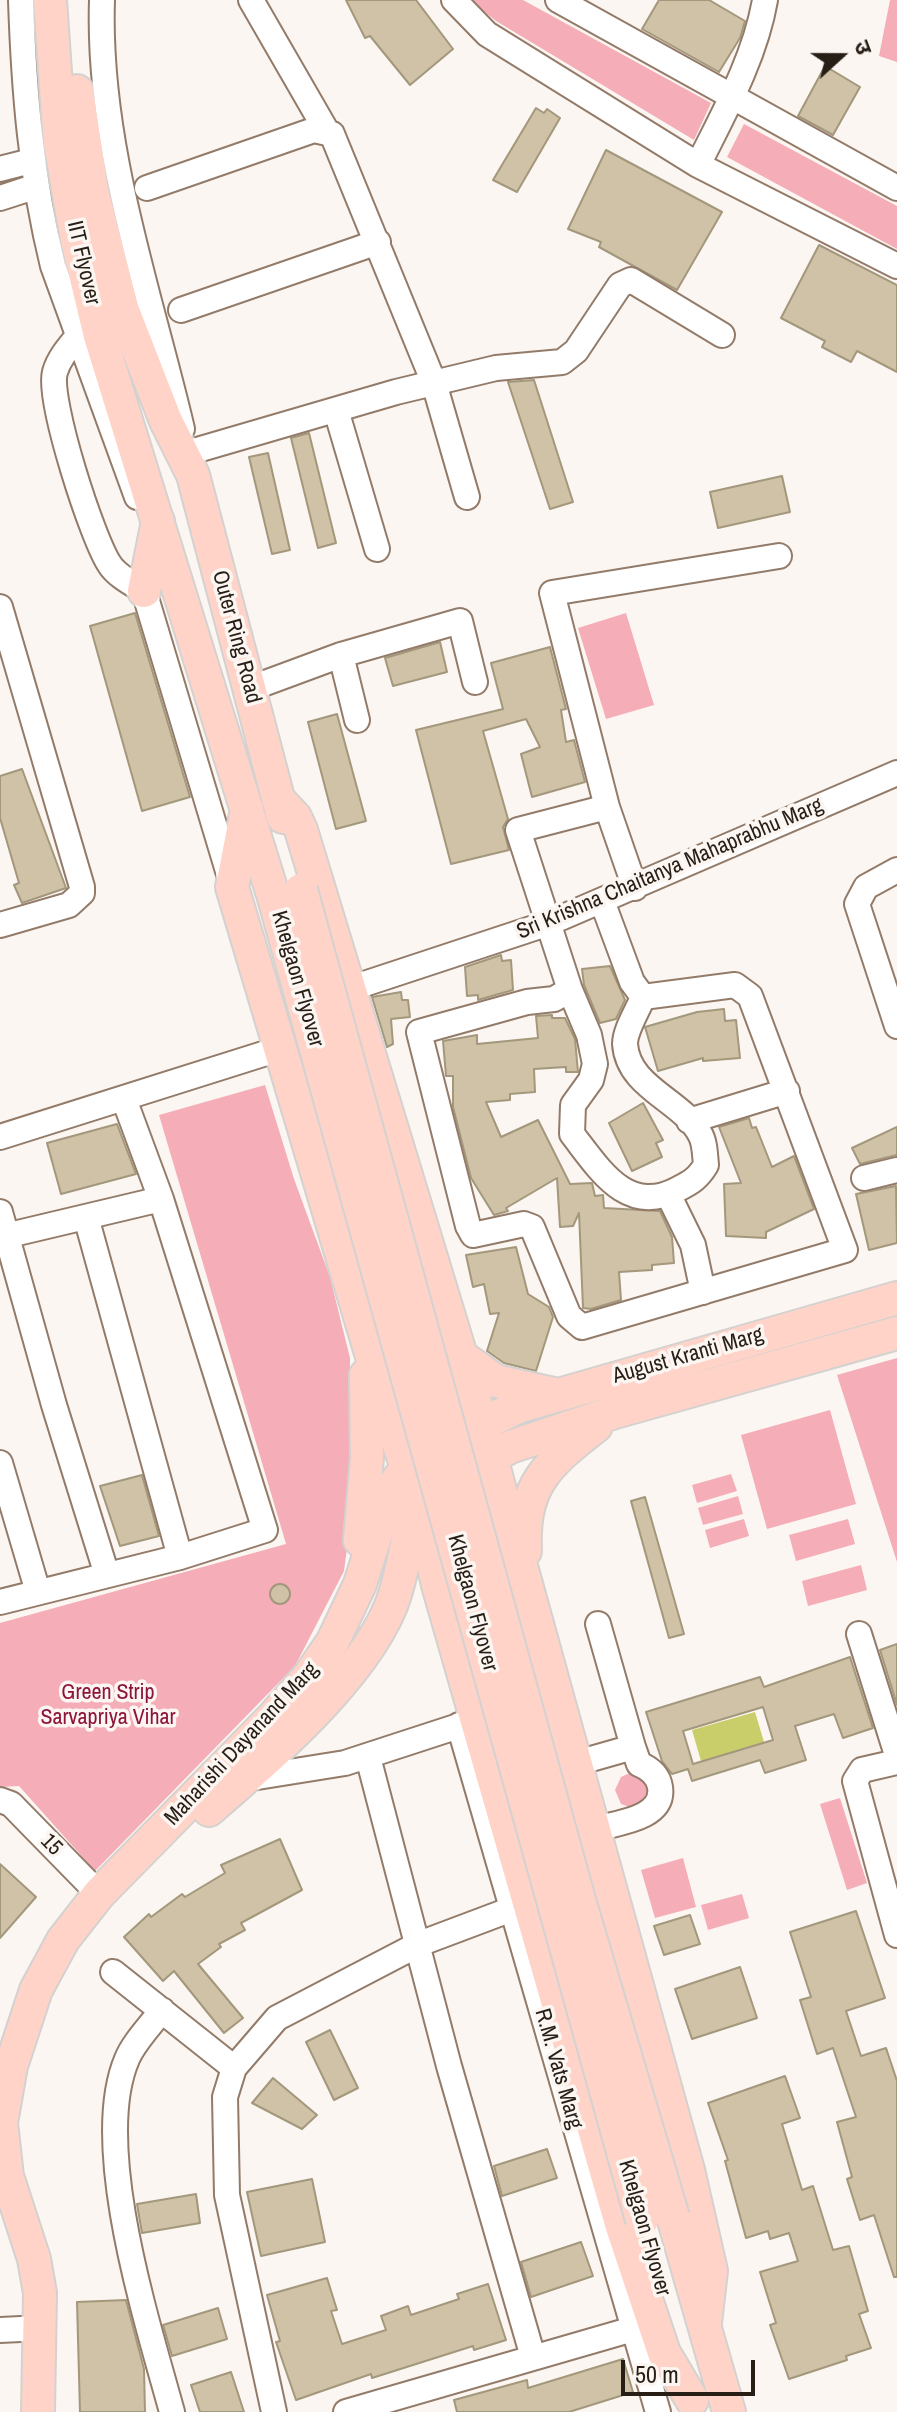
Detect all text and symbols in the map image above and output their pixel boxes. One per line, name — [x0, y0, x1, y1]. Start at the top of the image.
north arrow — [801, 16, 881, 96]
text: उ — [847, 36, 880, 59]
street label: IIT Flyover — [61, 219, 105, 307]
street label: Outer Ring Road — [206, 568, 266, 706]
street label: Sri Krishna Chaitanya Mahaprabhu Marg — [513, 792, 827, 946]
street label: Khelgaon Flyover — [265, 908, 329, 1050]
street label: August Kranti Marg — [610, 1322, 766, 1390]
street label: Khelgaon Flyover — [441, 1532, 503, 1674]
street label: Maharishi Dayanand Marg — [160, 1657, 324, 1831]
park label: Green Strip Sarvapriya Vihar — [40, 1680, 176, 1732]
street label: 15 — [35, 1829, 67, 1861]
street label: R.M. Vats Marg — [528, 2006, 588, 2132]
street label: Khelgaon Flyover — [612, 2157, 676, 2299]
scale bar — [625, 2344, 759, 2394]
text: 50 m — [635, 2358, 679, 2390]

